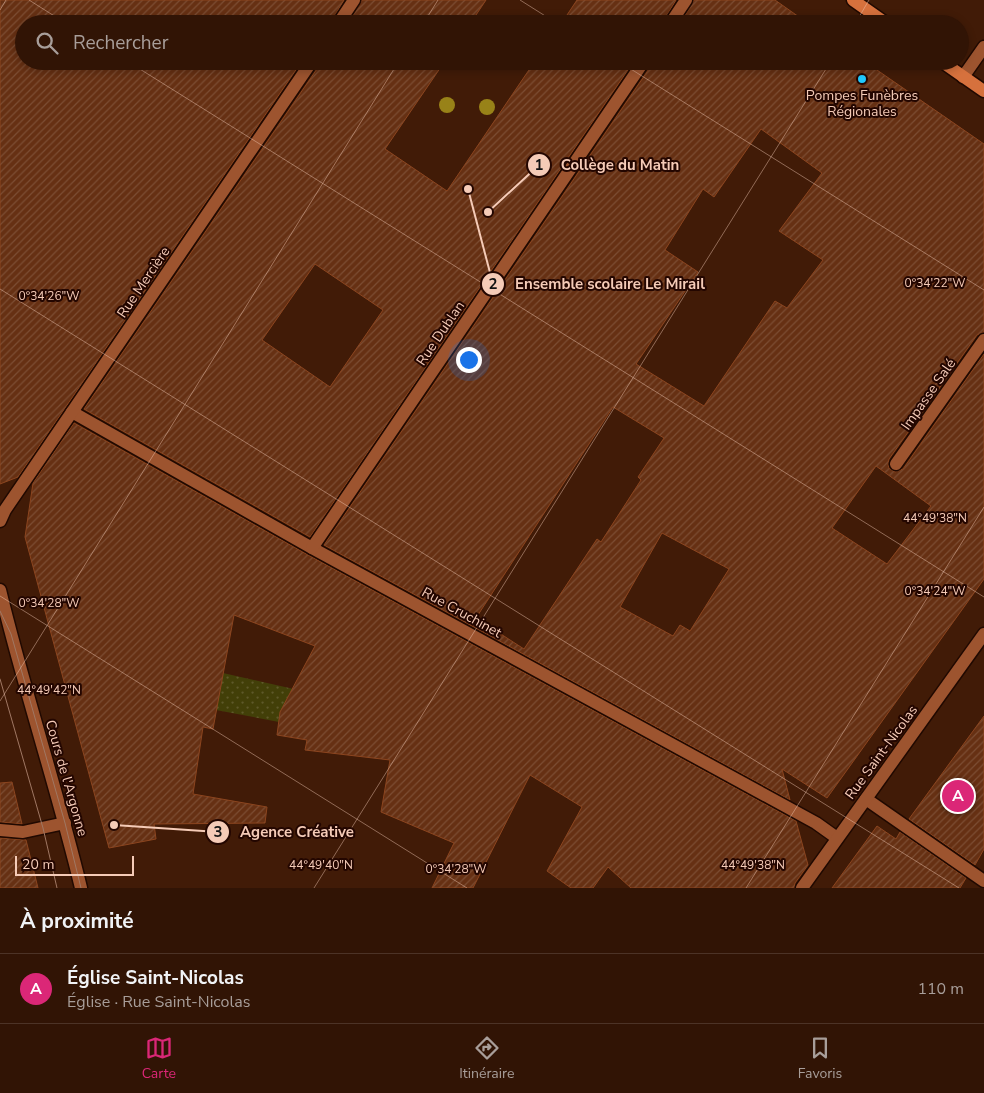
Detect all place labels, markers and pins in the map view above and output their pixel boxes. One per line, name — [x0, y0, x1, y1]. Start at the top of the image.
marker: Pompes Funèbres Régionales — [856, 73, 868, 85]
place label: Pompes Funèbres Régionales — [806, 86, 918, 121]
callout: Collège du Matin — [526, 150, 690, 180]
callout: Ensemble scolaire Le Mirail — [480, 269, 715, 299]
pin: A — [942, 777, 974, 815]
callout: Agence Créative — [205, 817, 364, 847]

